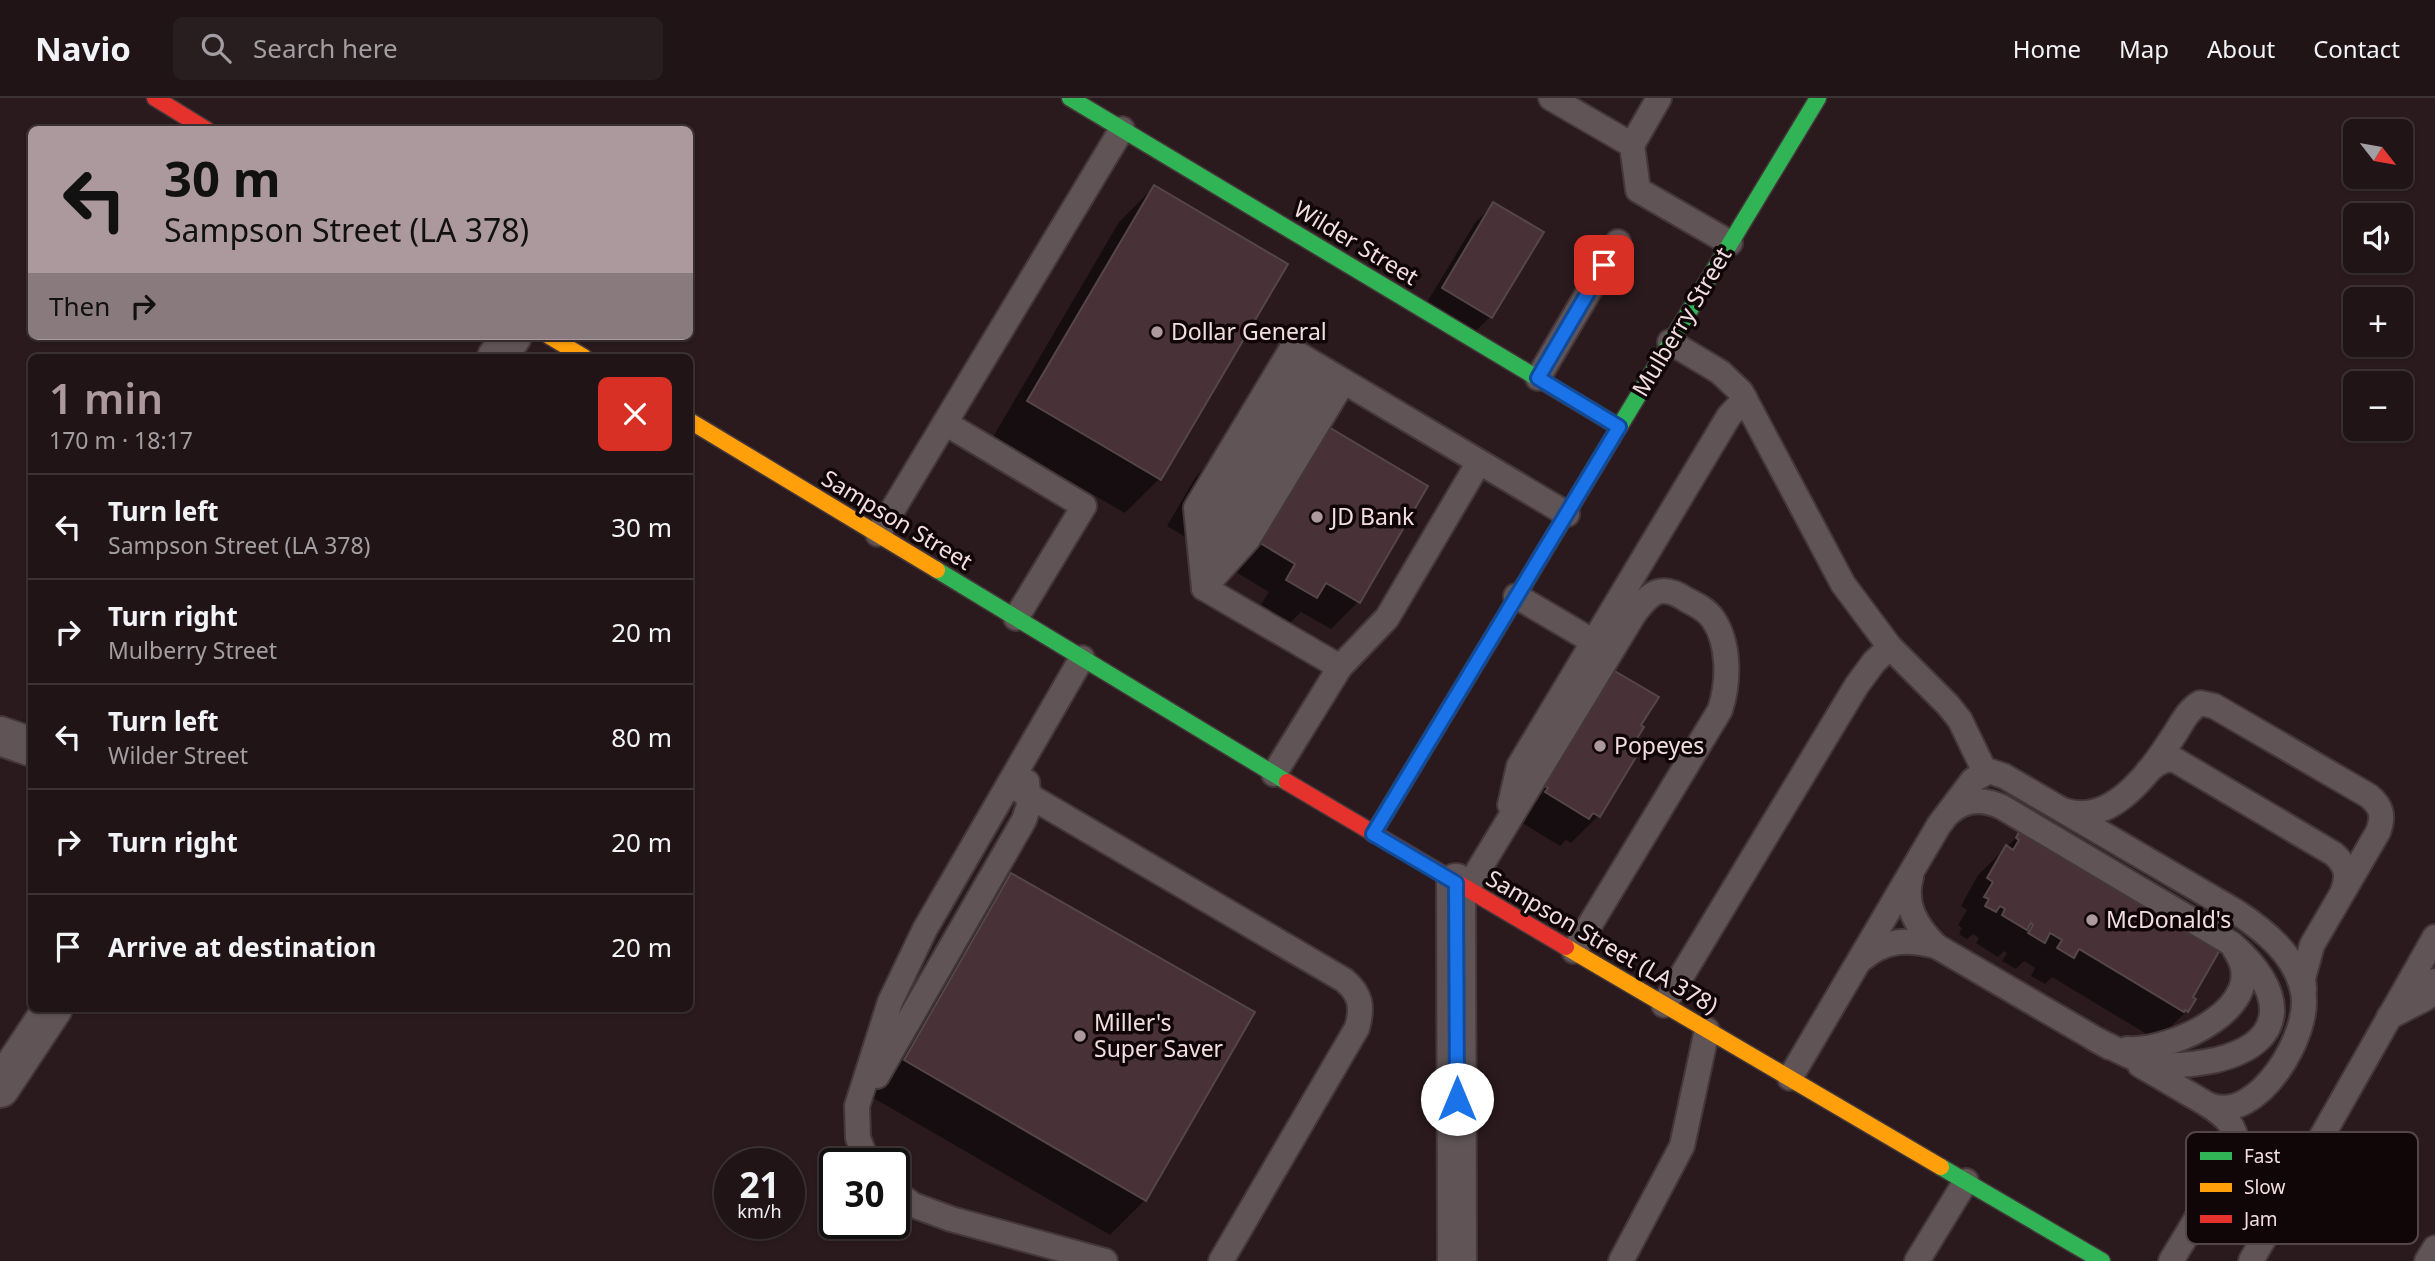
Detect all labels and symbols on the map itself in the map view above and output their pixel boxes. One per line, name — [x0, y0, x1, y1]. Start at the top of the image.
north arrow — [2343, 119, 2413, 189]
street label: Wilder Street — [1288, 192, 1425, 292]
pin — [1574, 235, 1634, 295]
street label: Mulberry Street — [1624, 241, 1738, 402]
place label: Dollar General — [1171, 315, 1327, 347]
marker: Dollar General — [1149, 324, 1165, 340]
street label: Sampson Street — [816, 462, 979, 577]
place label: JD Bank — [1329, 500, 1415, 532]
marker: JD Bank — [1309, 509, 1325, 525]
place label: Popeyes — [1614, 729, 1704, 761]
marker: Popeyes — [1592, 738, 1608, 754]
street label: Sampson Street (LA 378) — [1481, 862, 1724, 1021]
place label: McDonald's — [2106, 903, 2231, 935]
marker: McDonald's — [2084, 912, 2100, 928]
place label: Miller's Super Saver — [1094, 1006, 1224, 1064]
marker: Miller's Super Saver — [1072, 1028, 1088, 1044]
position arrow — [1420, 1062, 1494, 1136]
legend — [2186, 1132, 2418, 1244]
text: Fast — [2244, 1143, 2281, 1169]
speed limit sign: 30 — [819, 1148, 910, 1239]
text: Slow — [2244, 1174, 2285, 1200]
text: Jam — [2242, 1206, 2278, 1232]

